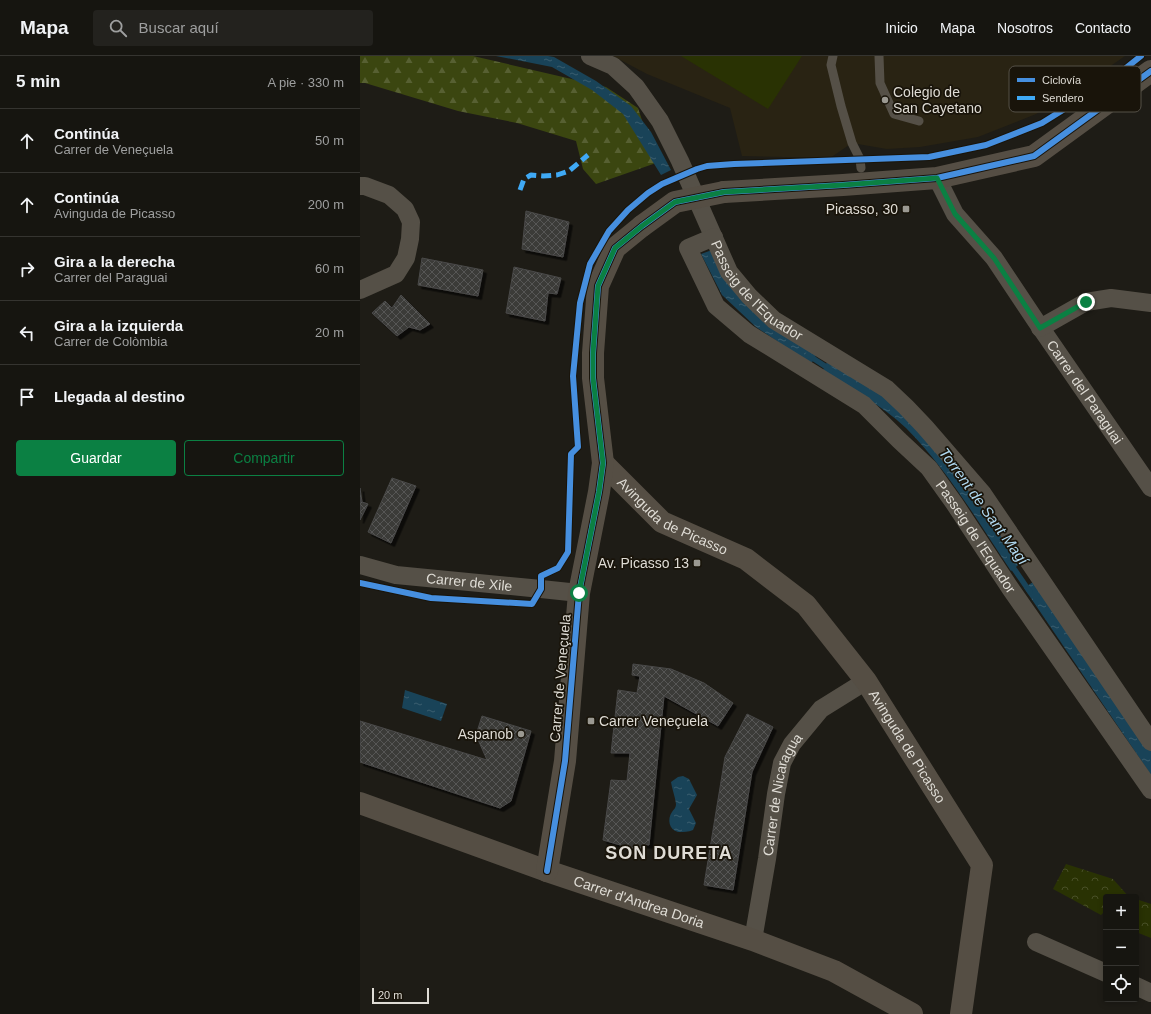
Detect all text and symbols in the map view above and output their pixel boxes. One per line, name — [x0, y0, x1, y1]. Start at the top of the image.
search box — [93, 10, 373, 46]
text: Mapa — [20, 17, 69, 38]
icon: search — [107, 17, 129, 39]
text: Buscar aquí — [139, 19, 219, 36]
text: Inicio — [885, 20, 918, 36]
text: Mapa — [940, 20, 975, 36]
text: Nosotros — [997, 20, 1053, 36]
text: Contacto — [1075, 20, 1131, 36]
legend — [1009, 66, 1141, 112]
text: 5 min — [16, 72, 60, 91]
text: Ciclovía — [1042, 74, 1082, 86]
text: A pie · 330 m — [267, 75, 344, 90]
place label: Colegio de San Cayetano — [893, 84, 982, 116]
text: Sendero — [1042, 92, 1084, 104]
marker: Colegio de San Cayetano — [880, 95, 890, 105]
text: Continúa — [54, 125, 119, 142]
icon: ahead — [16, 130, 38, 152]
text: 50 m — [315, 133, 344, 148]
text: Carrer de Veneçuela — [54, 142, 173, 157]
text: Continúa — [54, 189, 119, 206]
icon: ahead — [16, 194, 38, 216]
text: 200 m — [308, 197, 344, 212]
place label: Picasso, 30 — [826, 201, 898, 217]
marker: Picasso, 30 — [901, 204, 911, 214]
text: Avinguda de Picasso — [54, 206, 175, 221]
street label: Passeig de l'Equador — [708, 238, 806, 344]
text: Gira a la derecha — [54, 253, 175, 270]
icon: right — [16, 258, 38, 280]
text: 60 m — [315, 261, 344, 276]
text: Carrer del Paraguai — [54, 270, 167, 285]
route end — [1077, 293, 1095, 311]
text: Gira a la izquierda — [54, 317, 183, 334]
icon: left — [16, 322, 38, 344]
text: 20 m — [315, 325, 344, 340]
text: Carrer de Colòmbia — [54, 334, 167, 349]
street label: Carrer del Paraguai — [1044, 337, 1126, 447]
icon: arrive — [16, 386, 38, 408]
text: Llegada al destino — [54, 388, 185, 405]
button: Guardar — [16, 440, 176, 476]
button: Compartir — [184, 440, 344, 476]
water label: Torrent de Sant Magí — [936, 444, 1033, 569]
street label: Avinguda de Picasso — [614, 474, 730, 558]
street label: Passeig de l'Equador — [933, 477, 1019, 597]
place label: Av. Picasso 13 — [598, 555, 689, 571]
marker: Av. Picasso 13 — [692, 558, 702, 568]
street label: Carrer de Xile — [425, 570, 513, 594]
route start — [570, 584, 588, 602]
street label: Carrer de Veneçuela — [546, 613, 574, 743]
street label: Avinguda de Picasso — [866, 687, 949, 806]
place label: Carrer Veneçuela — [599, 713, 708, 729]
marker: Carrer Veneçuela — [586, 716, 596, 726]
place label: Aspanob — [458, 726, 513, 742]
marker: Aspanob — [516, 729, 526, 739]
street label: Carrer de Nicaragua — [760, 730, 806, 857]
district label: SON DURETA — [605, 843, 733, 863]
street label: Carrer d'Andrea Doria — [572, 873, 707, 931]
map controls — [1103, 894, 1139, 1002]
button: + — [1103, 894, 1139, 930]
button: − — [1103, 930, 1139, 966]
button: locate — [1103, 966, 1139, 1002]
scale bar — [372, 986, 429, 1005]
text: 20 m — [378, 989, 402, 1001]

